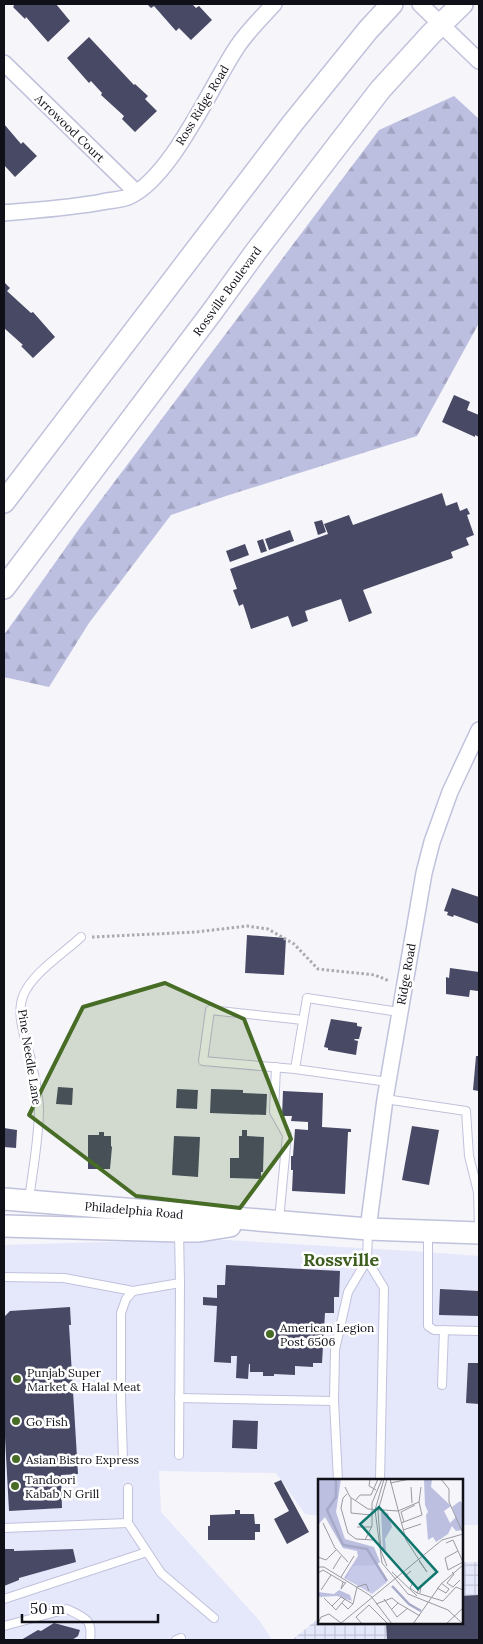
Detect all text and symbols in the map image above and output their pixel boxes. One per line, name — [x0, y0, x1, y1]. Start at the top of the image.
street label: Ross Ridge Road — [172, 62, 232, 148]
street label: Arrowood Court — [31, 90, 108, 165]
street label: Rossville Boulevard — [189, 243, 265, 339]
street label: Ridge Road — [393, 942, 419, 1006]
street label: Pine Needle Lane — [15, 1008, 45, 1106]
street label: Philadelphia Road — [84, 1198, 184, 1222]
district label: Rossville — [303, 1248, 379, 1271]
place label: American Legion Post 6506 — [279, 1320, 374, 1349]
marker: American Legion Post 6506 — [264, 1328, 276, 1340]
place label: Punjab Super Market & Halal Meat — [27, 1365, 141, 1394]
marker: Punjab Super Market & Halal Meat — [11, 1373, 23, 1385]
place label: Go Fish — [26, 1414, 68, 1429]
marker: Go Fish — [10, 1415, 22, 1427]
place label: Asian Bistro Express — [25, 1452, 139, 1467]
marker: Asian Bistro Express — [10, 1453, 22, 1465]
place label: Tandoori Kabab N Grill — [25, 1472, 99, 1501]
inset map — [318, 1479, 463, 1624]
marker: Tandoori Kabab N Grill — [9, 1480, 21, 1492]
scale bar — [22, 1592, 159, 1624]
text: 50 m — [30, 1599, 65, 1618]

